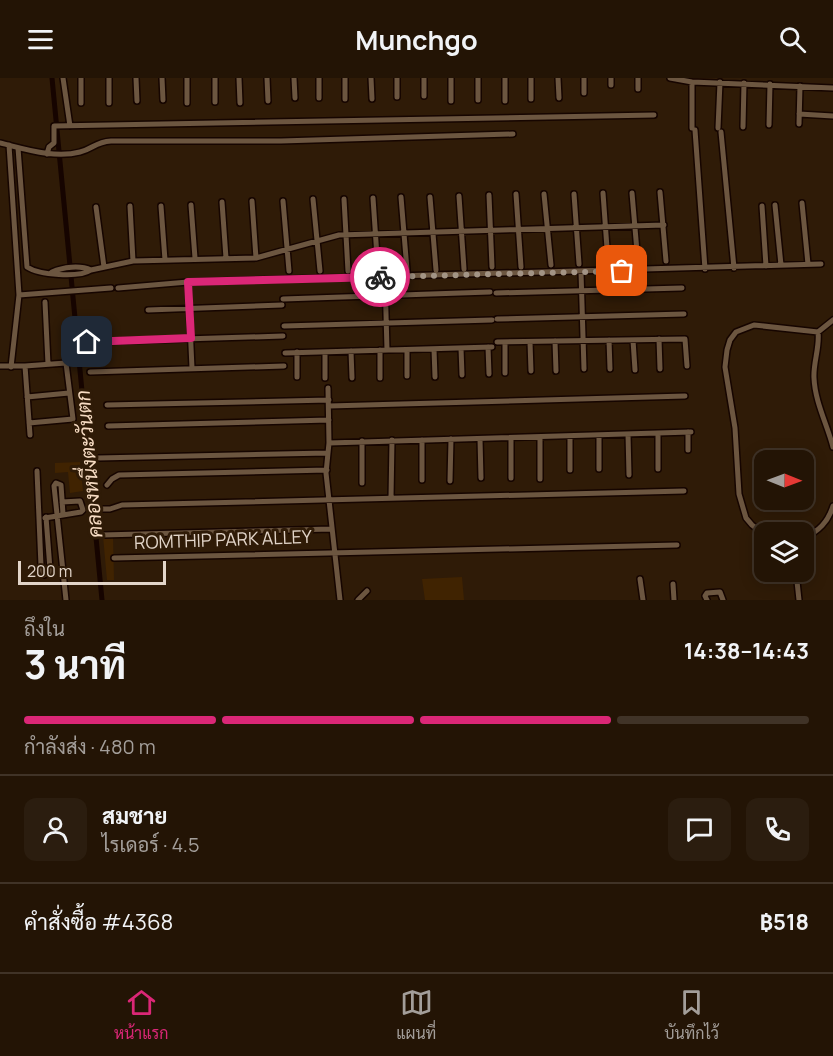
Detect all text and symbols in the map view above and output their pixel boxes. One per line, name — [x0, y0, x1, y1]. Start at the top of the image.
text: Munchgo — [355, 21, 478, 58]
icon: menu — [24, 23, 57, 56]
icon: search — [776, 23, 809, 56]
pin — [596, 245, 647, 296]
courier — [350, 247, 410, 307]
icon: bag — [605, 254, 638, 287]
icon: bike — [364, 261, 397, 294]
pin — [61, 316, 112, 367]
icon: home — [70, 325, 103, 358]
water label: คลองหนึ่งตะวันตก — [66, 389, 108, 539]
north arrow — [754, 450, 814, 510]
map controls — [754, 450, 814, 582]
button: layers — [754, 522, 814, 582]
street label: ROMTHIP PARK ALLEY — [134, 524, 313, 554]
scale bar — [18, 558, 166, 586]
text: 200 m — [27, 560, 72, 582]
text: ถึงใน — [24, 615, 65, 642]
text: 14:38–14:43 — [684, 636, 809, 666]
text: 3 นาที — [24, 637, 126, 691]
text: กำลังส่ง · 480 m — [24, 733, 156, 760]
button: person — [24, 798, 87, 861]
button: chat — [668, 798, 731, 861]
button: phone — [746, 798, 809, 861]
text: สมชาย — [102, 801, 168, 831]
text: ไรเดอร์ · 4.5 — [102, 831, 199, 858]
text: คำสั่งซื้อ #4368 — [24, 907, 173, 937]
text: ฿518 — [760, 907, 809, 937]
tab: หน้าแรก — [114, 986, 168, 1044]
tab: แผนที่ — [396, 986, 436, 1044]
tab: บันทึกไว้ — [664, 986, 719, 1044]

